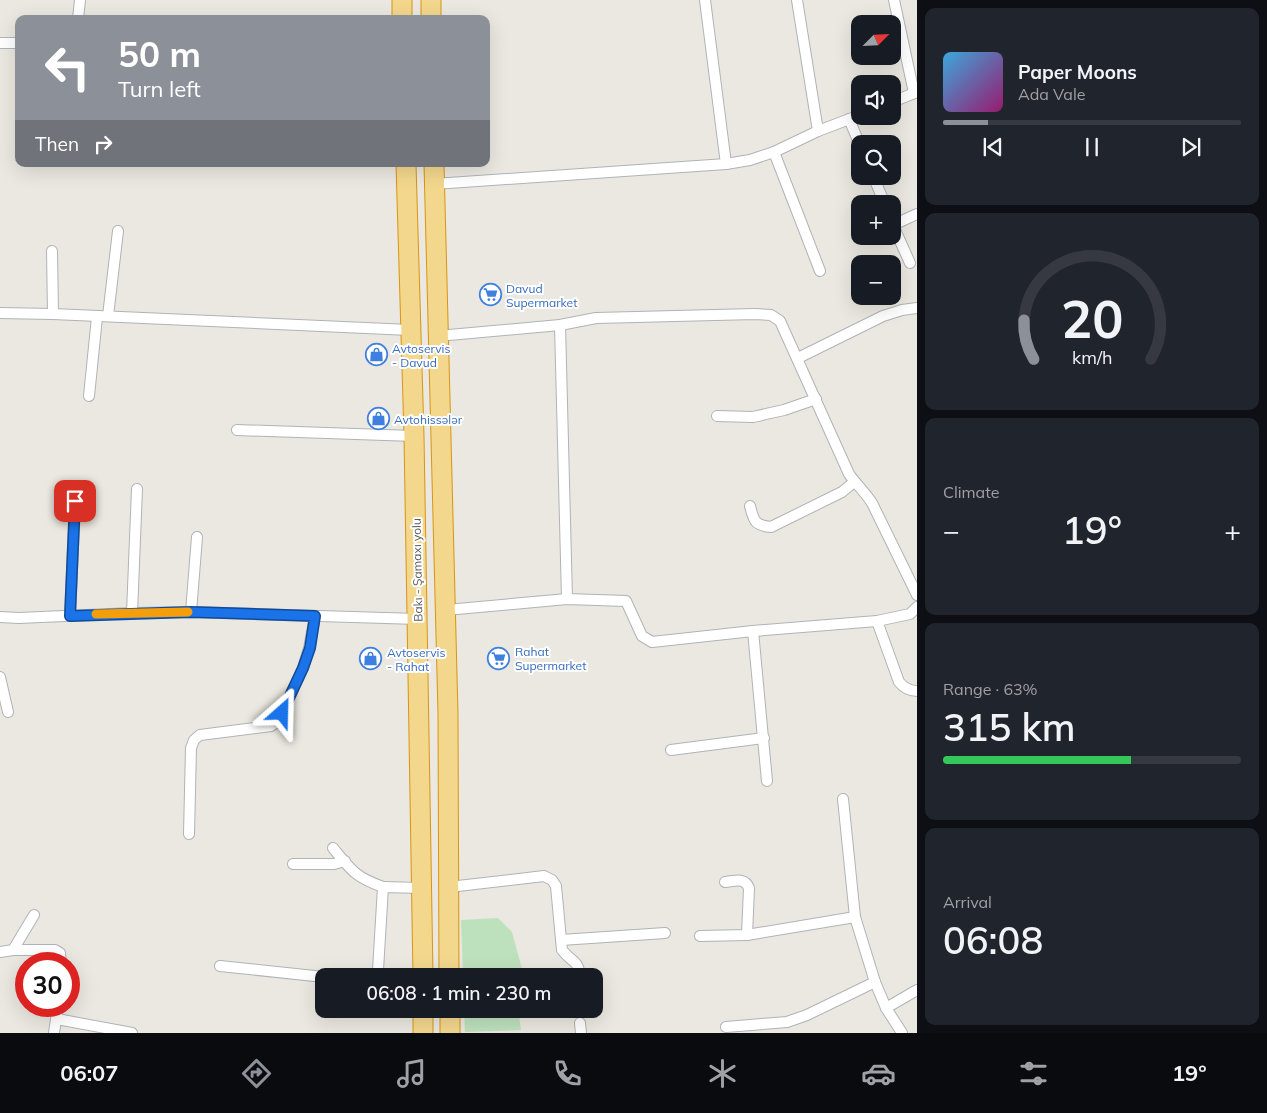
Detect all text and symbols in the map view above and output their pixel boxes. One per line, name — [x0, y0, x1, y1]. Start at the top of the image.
north arrow — [851, 15, 901, 65]
map controls — [851, 15, 901, 305]
text: 50 m — [118, 32, 201, 76]
icon: left — [35, 35, 100, 100]
text: Paper Moons — [1018, 60, 1137, 84]
text: Turn left — [118, 75, 201, 103]
button: sound — [851, 75, 901, 125]
text: Ada Vale — [1018, 84, 1085, 104]
icon: right — [89, 130, 117, 158]
text: Then — [35, 132, 79, 156]
icon: previous — [979, 133, 1007, 161]
icon: pause — [1078, 133, 1106, 161]
icon: next — [1177, 133, 1205, 161]
button: search — [851, 135, 901, 185]
button: + — [851, 195, 901, 245]
button: − — [851, 255, 901, 305]
place label: Davud Supermarket — [506, 281, 577, 310]
supermarket icon: Davud Supermarket — [478, 283, 502, 307]
text: 20 — [1061, 286, 1123, 351]
place label: Avtoservis - Davud — [392, 341, 450, 370]
shop icon: Avtoservis - Davud — [364, 343, 388, 367]
text: km/h — [1072, 346, 1112, 368]
shop icon: Avtohissələr — [366, 407, 390, 431]
place label: Avtohissələr — [394, 412, 463, 427]
pin — [54, 480, 96, 522]
text: Climate — [943, 482, 999, 502]
icon: arrive — [61, 487, 89, 515]
text: 19° — [1062, 506, 1122, 554]
text: − — [943, 513, 960, 548]
text: + — [1224, 513, 1241, 548]
street label: Bakı - Şamaxı yolu — [409, 518, 425, 622]
place label: Rahat Supermarket — [515, 644, 586, 673]
place label: Avtoservis - Rahat — [387, 645, 445, 674]
supermarket icon: Rahat Supermarket — [487, 646, 511, 670]
shop icon: Avtoservis - Rahat — [359, 647, 383, 671]
text: Range · 63% — [943, 679, 1038, 699]
position arrow — [255, 686, 307, 738]
text: 315 km — [943, 703, 1076, 751]
text: Arrival — [943, 892, 992, 912]
text: 06:08 — [943, 916, 1043, 964]
speed limit sign: 30 — [15, 952, 80, 1017]
text: 06:08 · 1 min · 230 m — [366, 981, 552, 1005]
icon: directions — [239, 1056, 274, 1091]
icon: music — [394, 1056, 429, 1091]
icon: phone — [550, 1056, 585, 1091]
icon: climate — [705, 1056, 740, 1091]
icon: car — [861, 1056, 896, 1091]
icon: filters — [1016, 1056, 1051, 1091]
text: 06:07 — [60, 1059, 119, 1087]
text: 19° — [1172, 1059, 1207, 1087]

